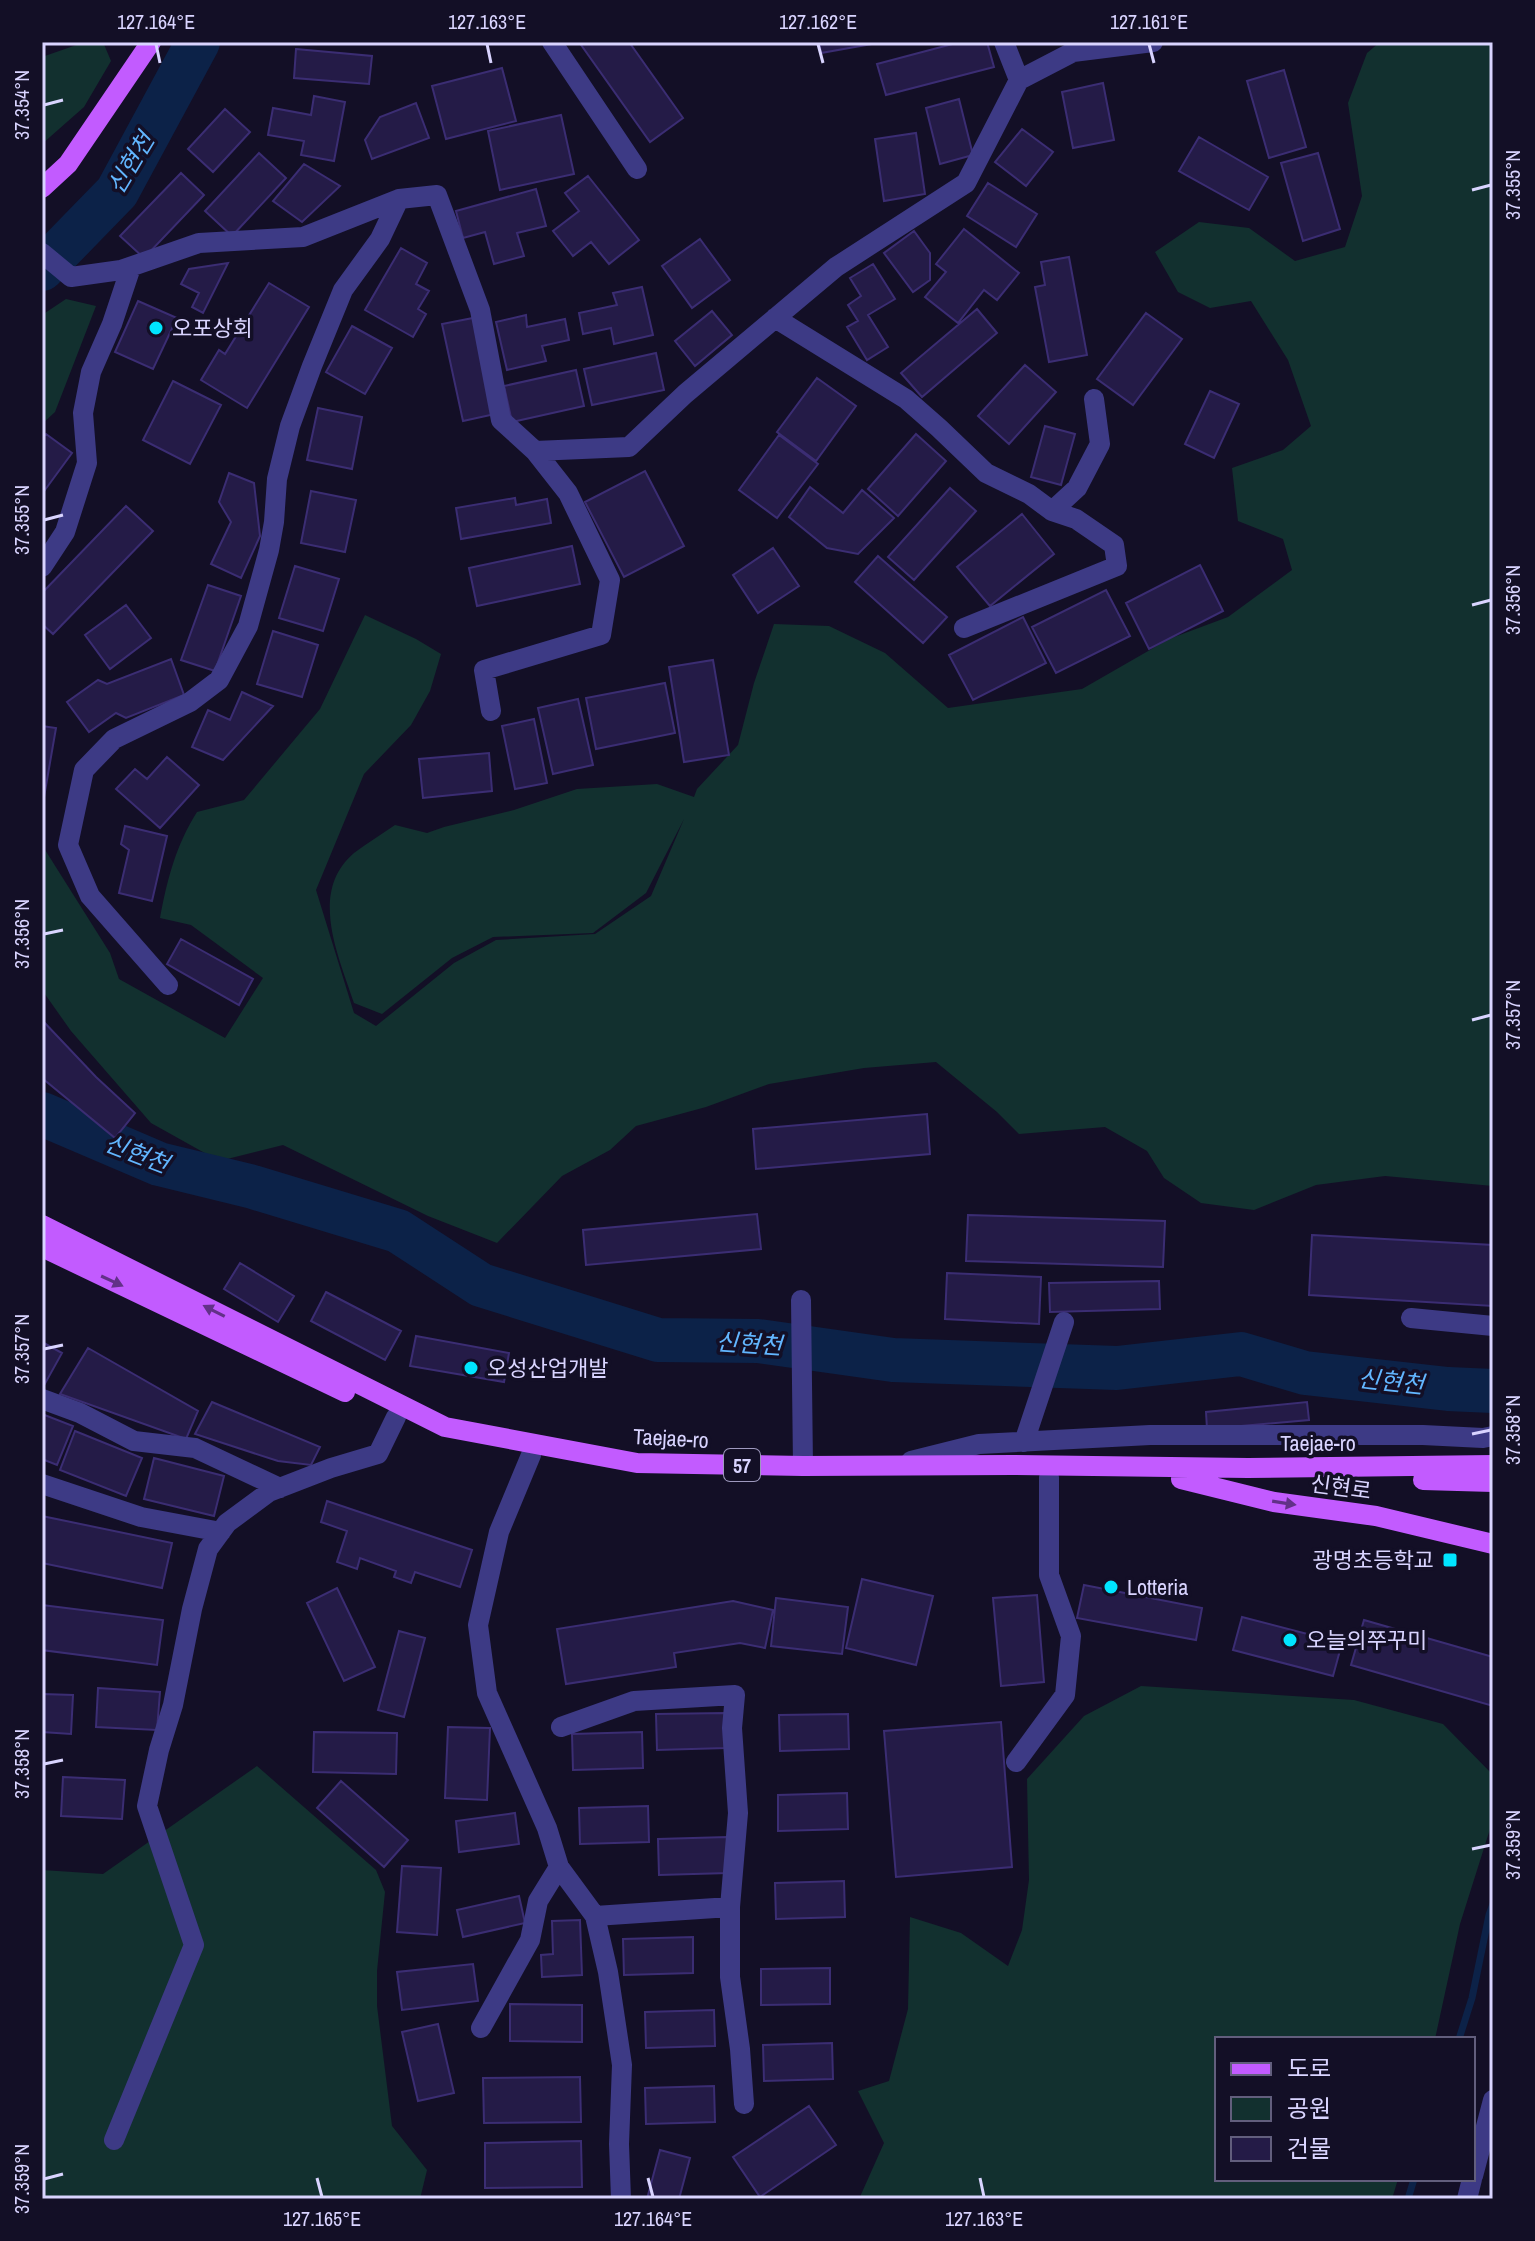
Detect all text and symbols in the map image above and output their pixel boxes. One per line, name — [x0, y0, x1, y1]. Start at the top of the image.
text: 127.164°E — [117, 8, 195, 35]
text: 127.163°E — [448, 8, 526, 35]
text: 127.162°E — [779, 8, 857, 35]
text: 127.161°E — [1110, 8, 1188, 35]
text: 37.354°N — [8, 70, 35, 140]
water label: 신현천 — [99, 124, 162, 200]
text: 37.355°N — [1499, 150, 1526, 220]
place label: 오포상회 — [172, 313, 253, 343]
marker: 오포상회 — [147, 319, 165, 337]
text: 37.355°N — [8, 485, 35, 555]
text: 37.356°N — [1499, 565, 1526, 635]
text: 37.356°N — [8, 899, 35, 969]
text: 37.357°N — [1499, 980, 1526, 1050]
water label: 신현천 — [100, 1126, 176, 1181]
one-way arrow — [101, 1274, 124, 1288]
one-way arrow — [202, 1304, 225, 1318]
text: 37.357°N — [8, 1314, 35, 1384]
water label: 신현천 — [715, 1325, 786, 1361]
place label: 오성산업개발 — [487, 1353, 608, 1383]
marker: 오성산업개발 — [462, 1359, 480, 1377]
water label: 신현천 — [1356, 1362, 1429, 1401]
text: 37.358°N — [1499, 1395, 1526, 1465]
street label: Taejae-ro — [632, 1421, 710, 1455]
street label: Taejae-ro — [1280, 1428, 1356, 1458]
road number: 57 — [724, 1449, 760, 1481]
street label: 신현로 — [1309, 1468, 1373, 1506]
one-way arrow — [1272, 1497, 1297, 1510]
place label: 광명초등학교 — [1313, 1545, 1434, 1575]
marker: 광명초등학교 — [1441, 1551, 1459, 1569]
place label: Lotteria — [1127, 1572, 1188, 1602]
marker: Lotteria — [1102, 1578, 1120, 1596]
place label: 오늘의쭈꾸미 — [1306, 1625, 1427, 1655]
marker: 오늘의쭈꾸미 — [1281, 1631, 1299, 1649]
text: 37.358°N — [8, 1729, 35, 1799]
text: 37.359°N — [1499, 1810, 1526, 1880]
legend — [1215, 2037, 1475, 2181]
text: 도로 — [1287, 2052, 1331, 2084]
text: 공원 — [1287, 2092, 1331, 2124]
text: 건물 — [1287, 2132, 1331, 2164]
text: 37.359°N — [8, 2144, 35, 2214]
text: 127.165°E — [283, 2205, 361, 2232]
text: 127.164°E — [614, 2205, 692, 2232]
text: 127.163°E — [945, 2205, 1023, 2232]

